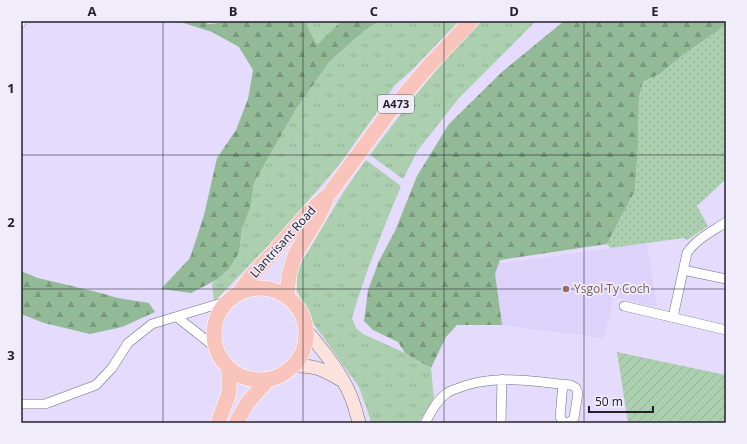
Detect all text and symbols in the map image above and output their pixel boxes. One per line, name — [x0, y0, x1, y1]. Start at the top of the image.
text: A — [88, 2, 97, 20]
text: B — [229, 2, 238, 20]
text: C — [370, 2, 378, 20]
text: D — [509, 2, 519, 20]
text: E — [651, 2, 659, 20]
text: 1 — [7, 79, 15, 97]
road number: A473 — [378, 95, 414, 113]
street label: Llantrisant Road — [246, 202, 319, 281]
text: 2 — [7, 213, 15, 231]
place label: Ysgol Ty Coch — [574, 280, 650, 297]
marker: Ysgol Ty Coch — [561, 284, 571, 294]
text: 3 — [7, 346, 15, 364]
scale bar — [589, 388, 653, 414]
text: 50 m — [595, 393, 623, 410]

